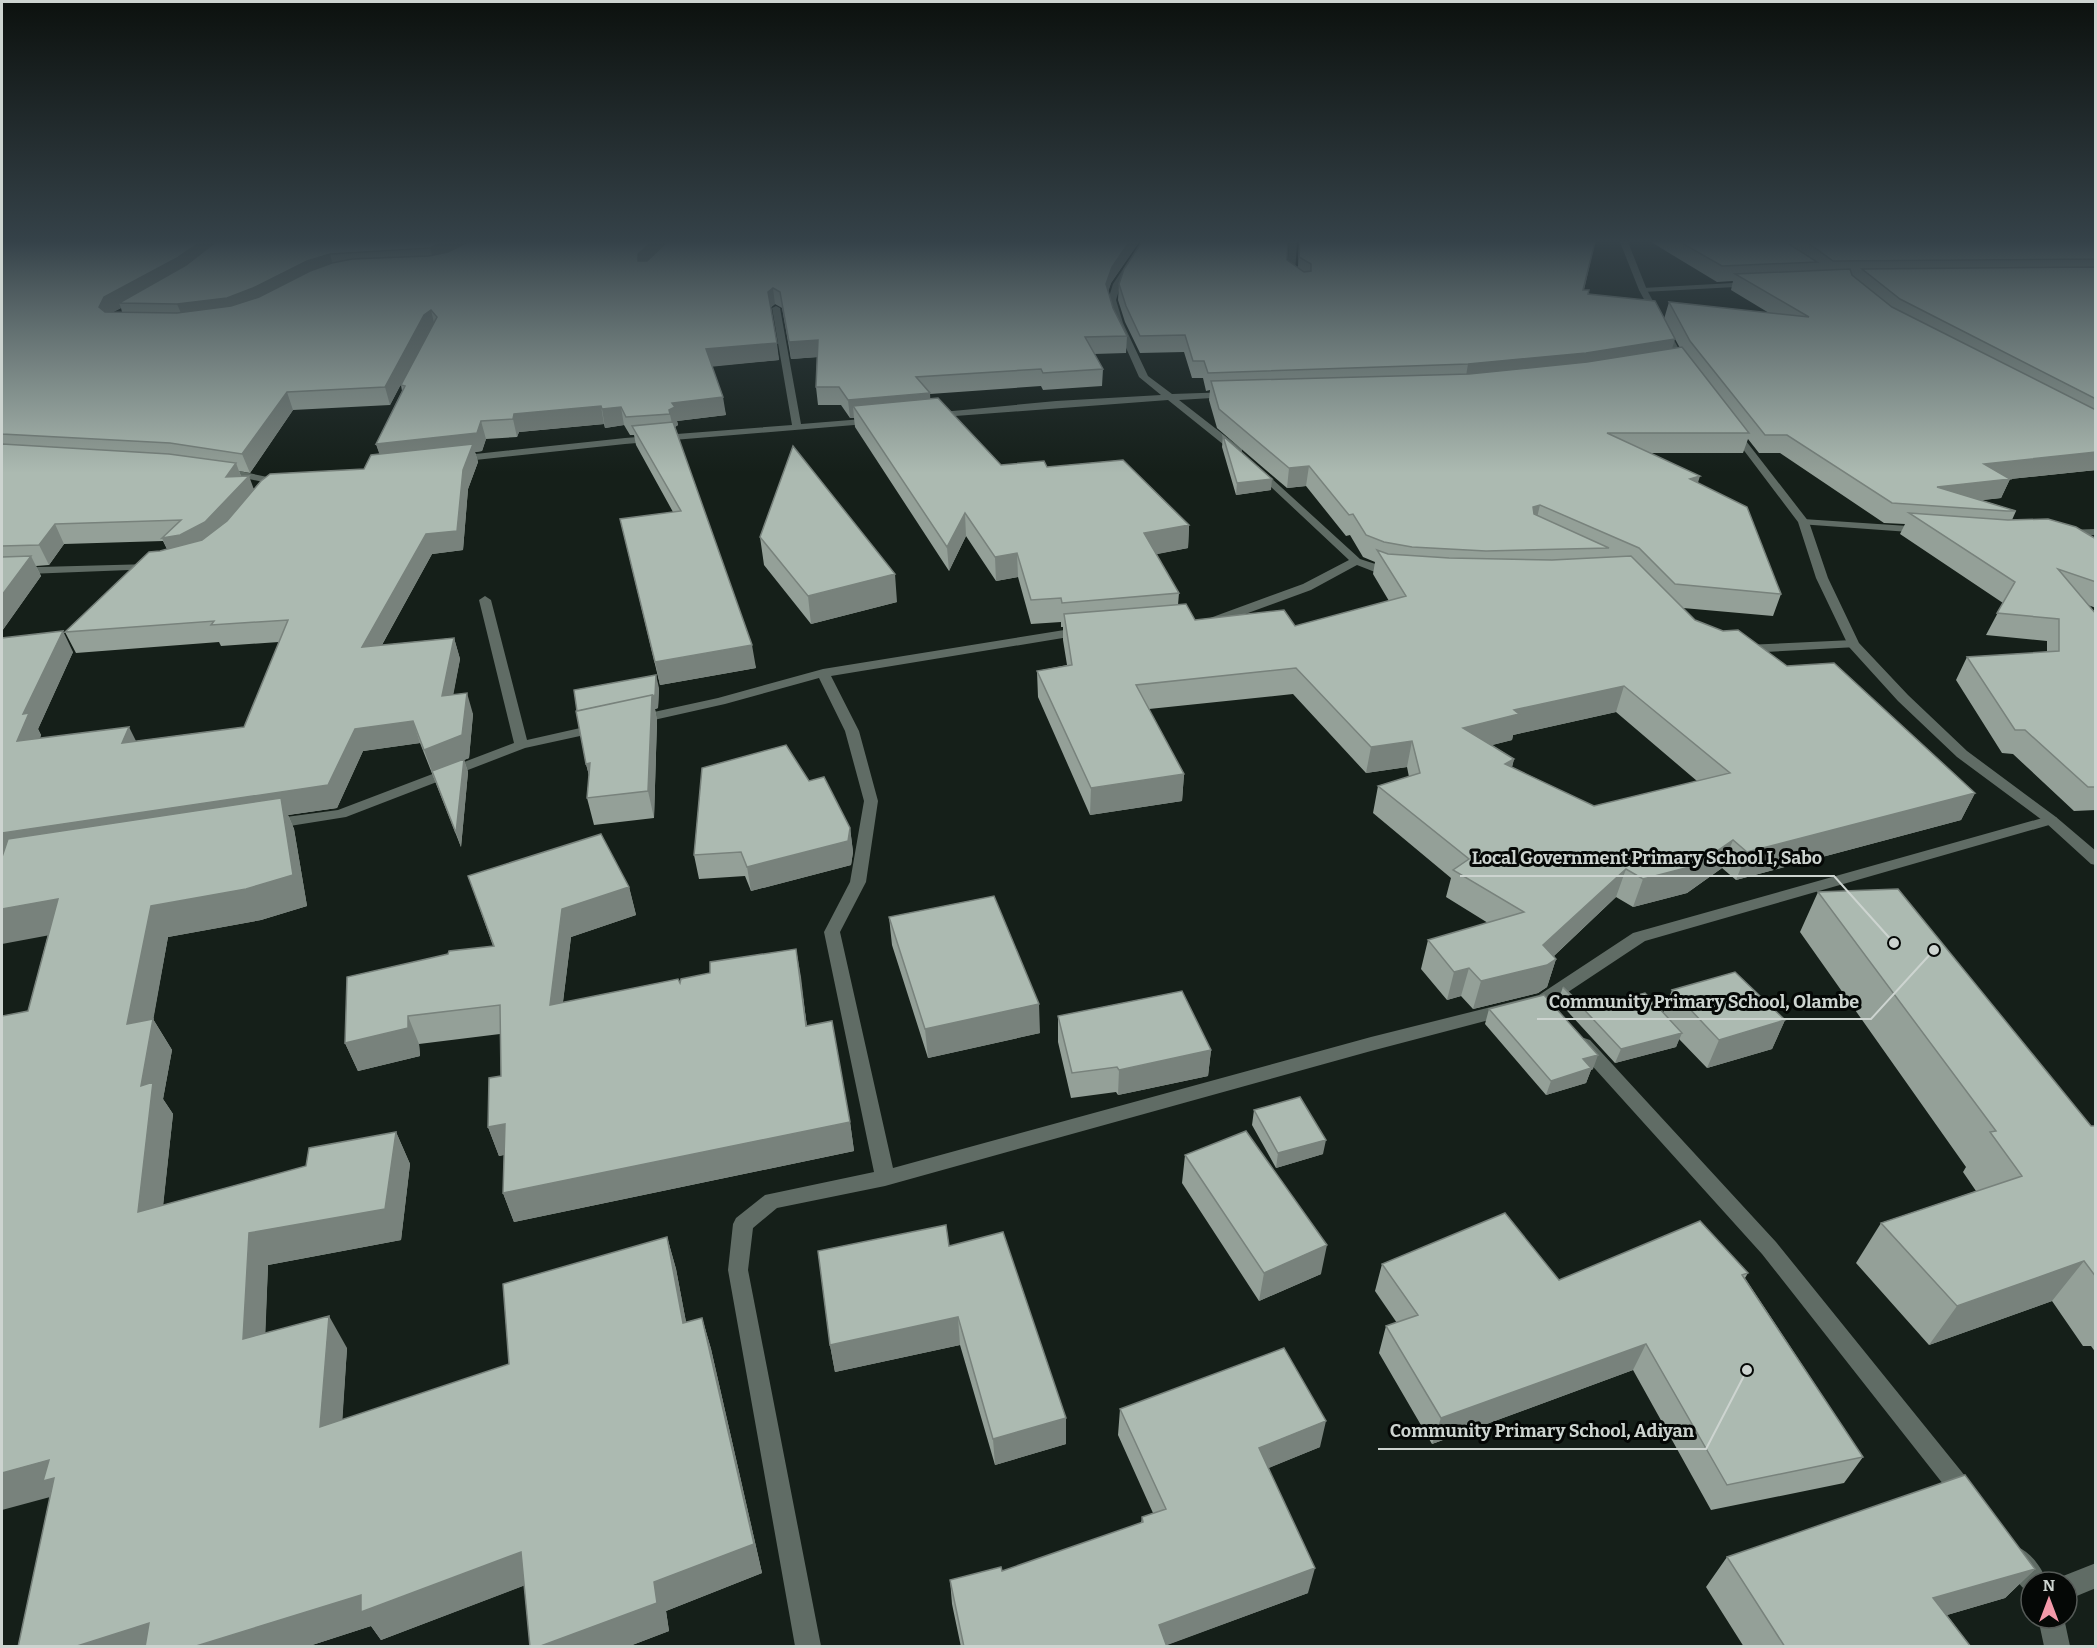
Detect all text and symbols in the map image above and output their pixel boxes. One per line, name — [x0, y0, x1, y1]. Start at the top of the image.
callout: Local Government Primary School I, Sabo — [1460, 840, 1834, 876]
text: Local Government Primary School I, Sabo — [1472, 847, 1822, 869]
callout: Community Primary School, Olambe — [1537, 983, 1871, 1019]
text: Community Primary School, Olambe — [1549, 991, 1859, 1013]
callout: Community Primary School, Adiyan — [1378, 1413, 1706, 1449]
text: Community Primary School, Adiyan — [1390, 1420, 1695, 1442]
north arrow — [2019, 1570, 2079, 1630]
text: N — [2043, 1576, 2055, 1595]

